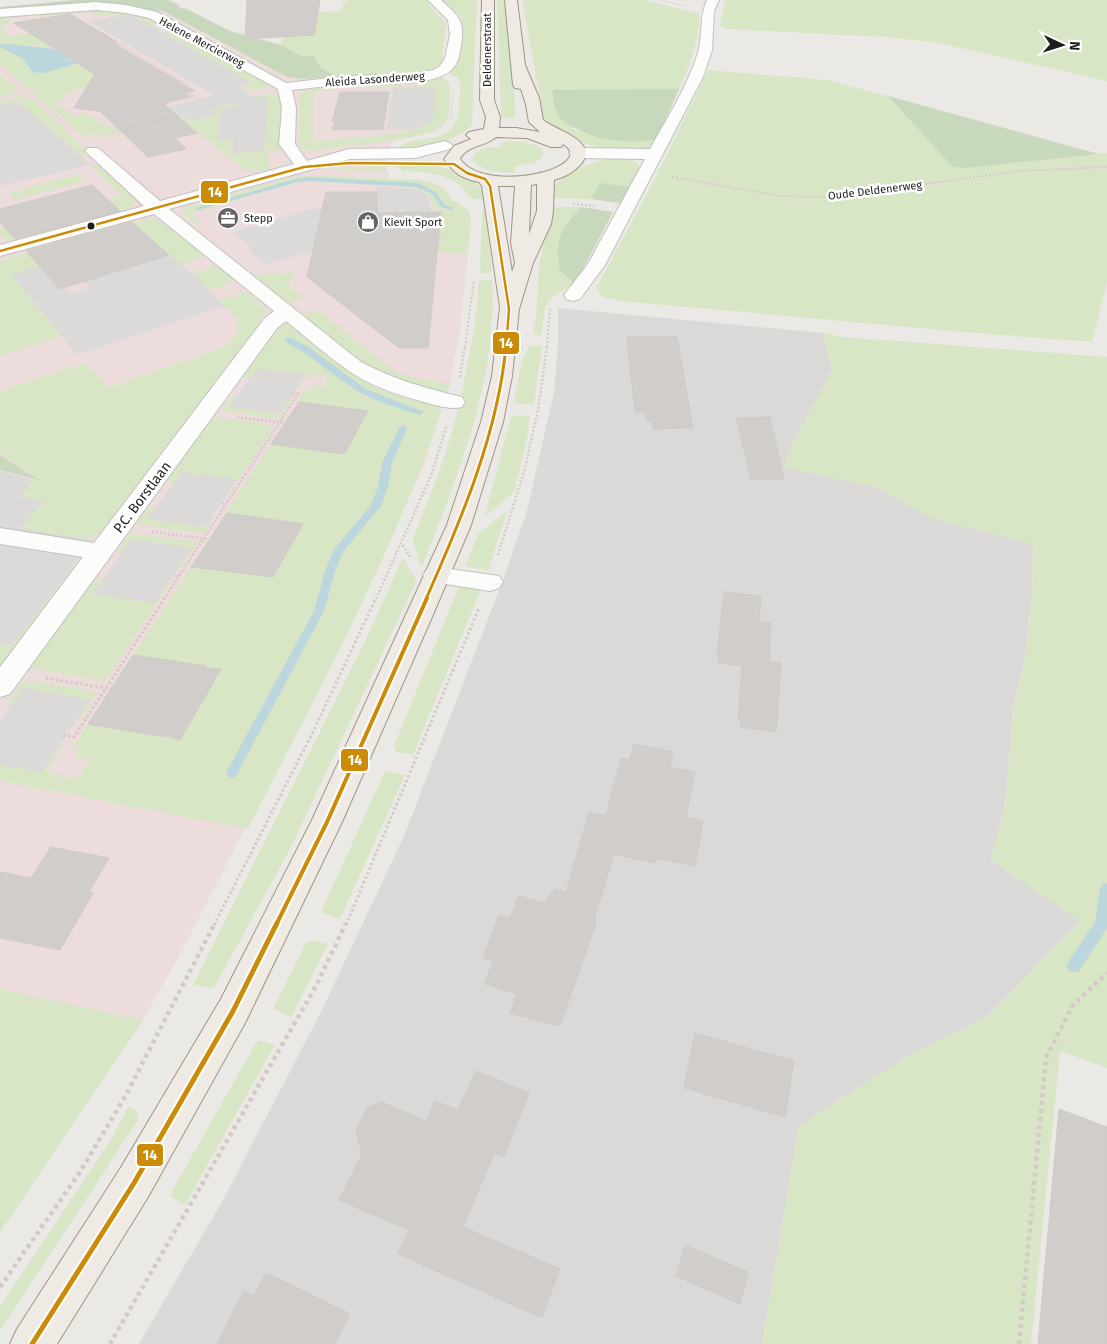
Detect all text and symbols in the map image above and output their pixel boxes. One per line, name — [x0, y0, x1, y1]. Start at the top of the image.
street label: Deldenerstraat — [481, 13, 494, 87]
street label: Helene Mercierweg — [157, 14, 247, 71]
north arrow — [1037, 20, 1087, 70]
text: N — [1066, 41, 1083, 51]
street label: Aleida Lasonderweg — [325, 70, 426, 89]
street label: Oude Deldenerweg — [827, 178, 923, 203]
line badge: 14 — [200, 180, 229, 204]
text: 14 — [208, 184, 222, 201]
office icon: Stepp — [216, 206, 240, 230]
shop icon: Kievit Sport — [356, 210, 380, 234]
place label: Stepp — [244, 212, 273, 225]
place label: Kievit Sport — [384, 216, 442, 229]
unlabelled marker — [86, 221, 96, 231]
line badge: 14 — [492, 331, 520, 355]
text: 14 — [499, 335, 513, 352]
street label: P.C. Borstlaan — [110, 458, 175, 536]
line badge: 14 — [340, 748, 369, 772]
text: 14 — [348, 752, 362, 769]
line badge: 14 — [136, 1143, 164, 1167]
text: 14 — [143, 1147, 157, 1164]

